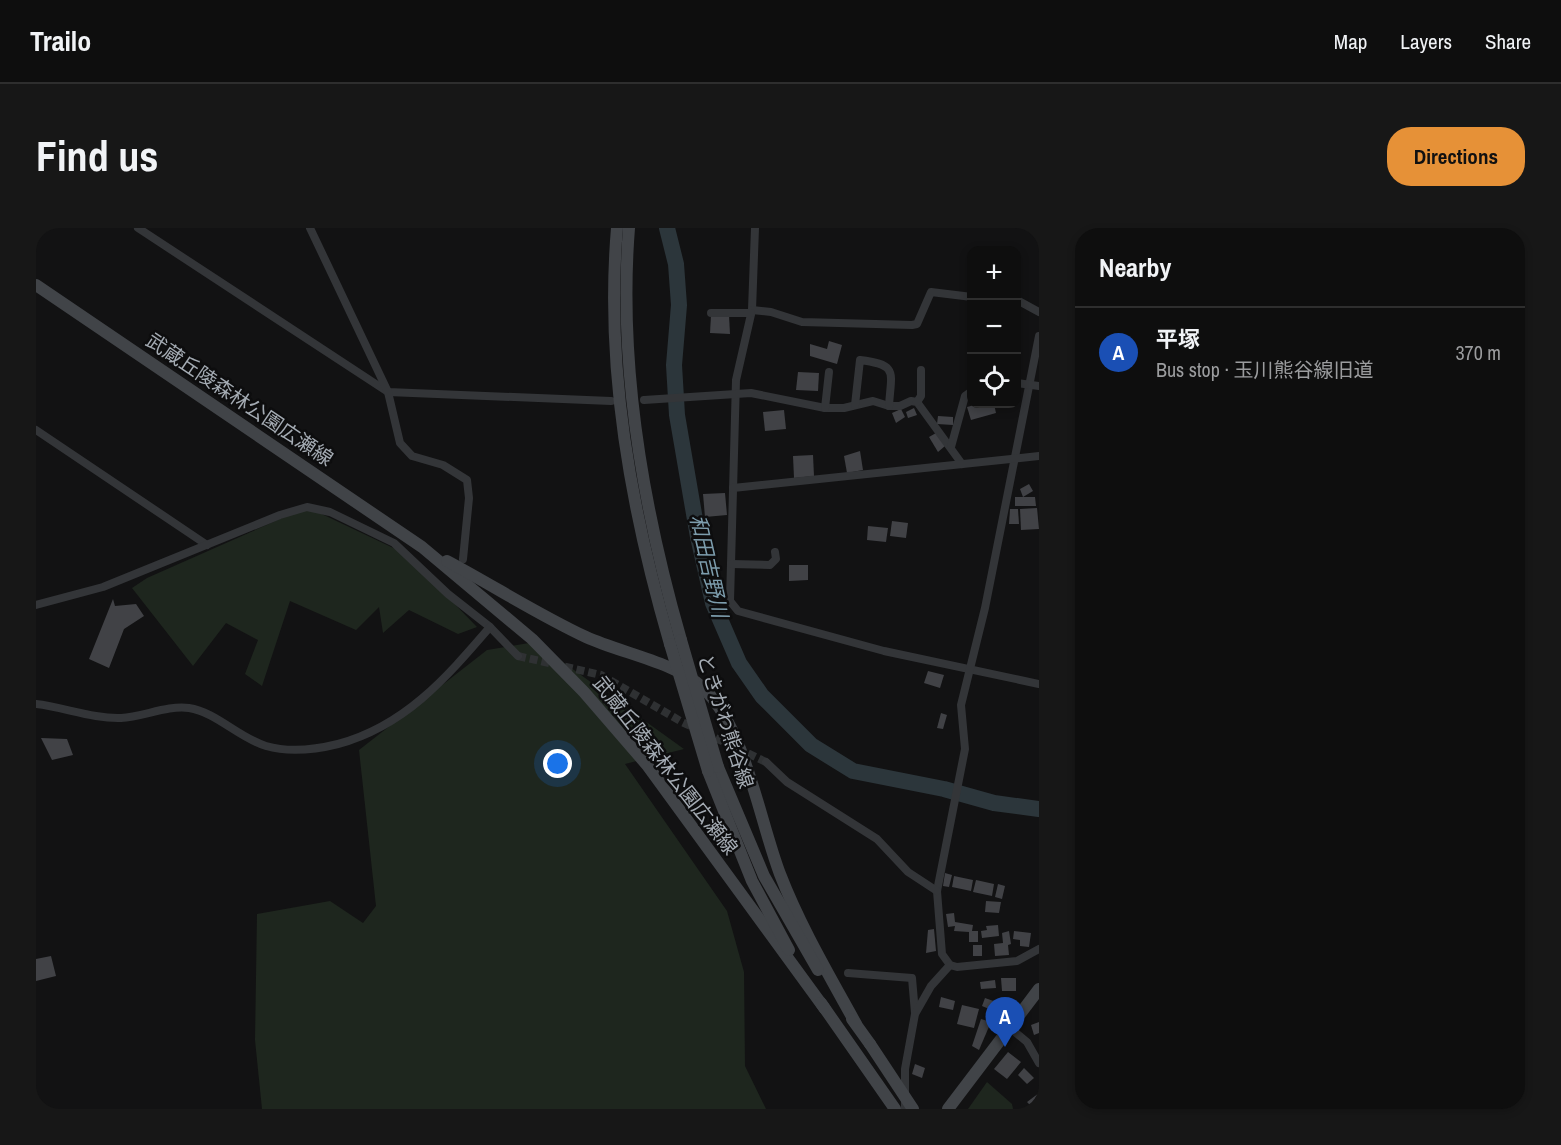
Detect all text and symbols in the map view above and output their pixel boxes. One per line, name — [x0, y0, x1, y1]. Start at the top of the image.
text: Trailo — [30, 22, 91, 60]
text: Map — [1334, 27, 1367, 56]
text: Layers — [1400, 27, 1452, 56]
text: Share — [1485, 27, 1531, 56]
button: Directions — [1387, 127, 1525, 186]
text: Find us — [36, 128, 158, 184]
map controls — [967, 246, 1021, 408]
button: + — [967, 246, 1021, 300]
text: Nearby — [1099, 250, 1171, 285]
button: − — [967, 300, 1021, 354]
text: 平塚 — [1156, 324, 1200, 354]
street label: 武蔵丘陵森林公園広瀬線 — [141, 326, 339, 472]
text: A — [1113, 339, 1124, 366]
text: 370 m — [1455, 339, 1501, 366]
button: locate — [967, 354, 1021, 408]
text: Bus stop · 玉川熊谷線旧道 — [1156, 356, 1374, 383]
water label: 和田吉野川 — [683, 512, 735, 622]
street label: ときがわ熊谷線 — [692, 650, 760, 792]
street label: 武蔵丘陵森林公園広瀬線 — [588, 670, 744, 860]
your location — [543, 749, 572, 778]
pin: A — [986, 998, 1024, 1047]

